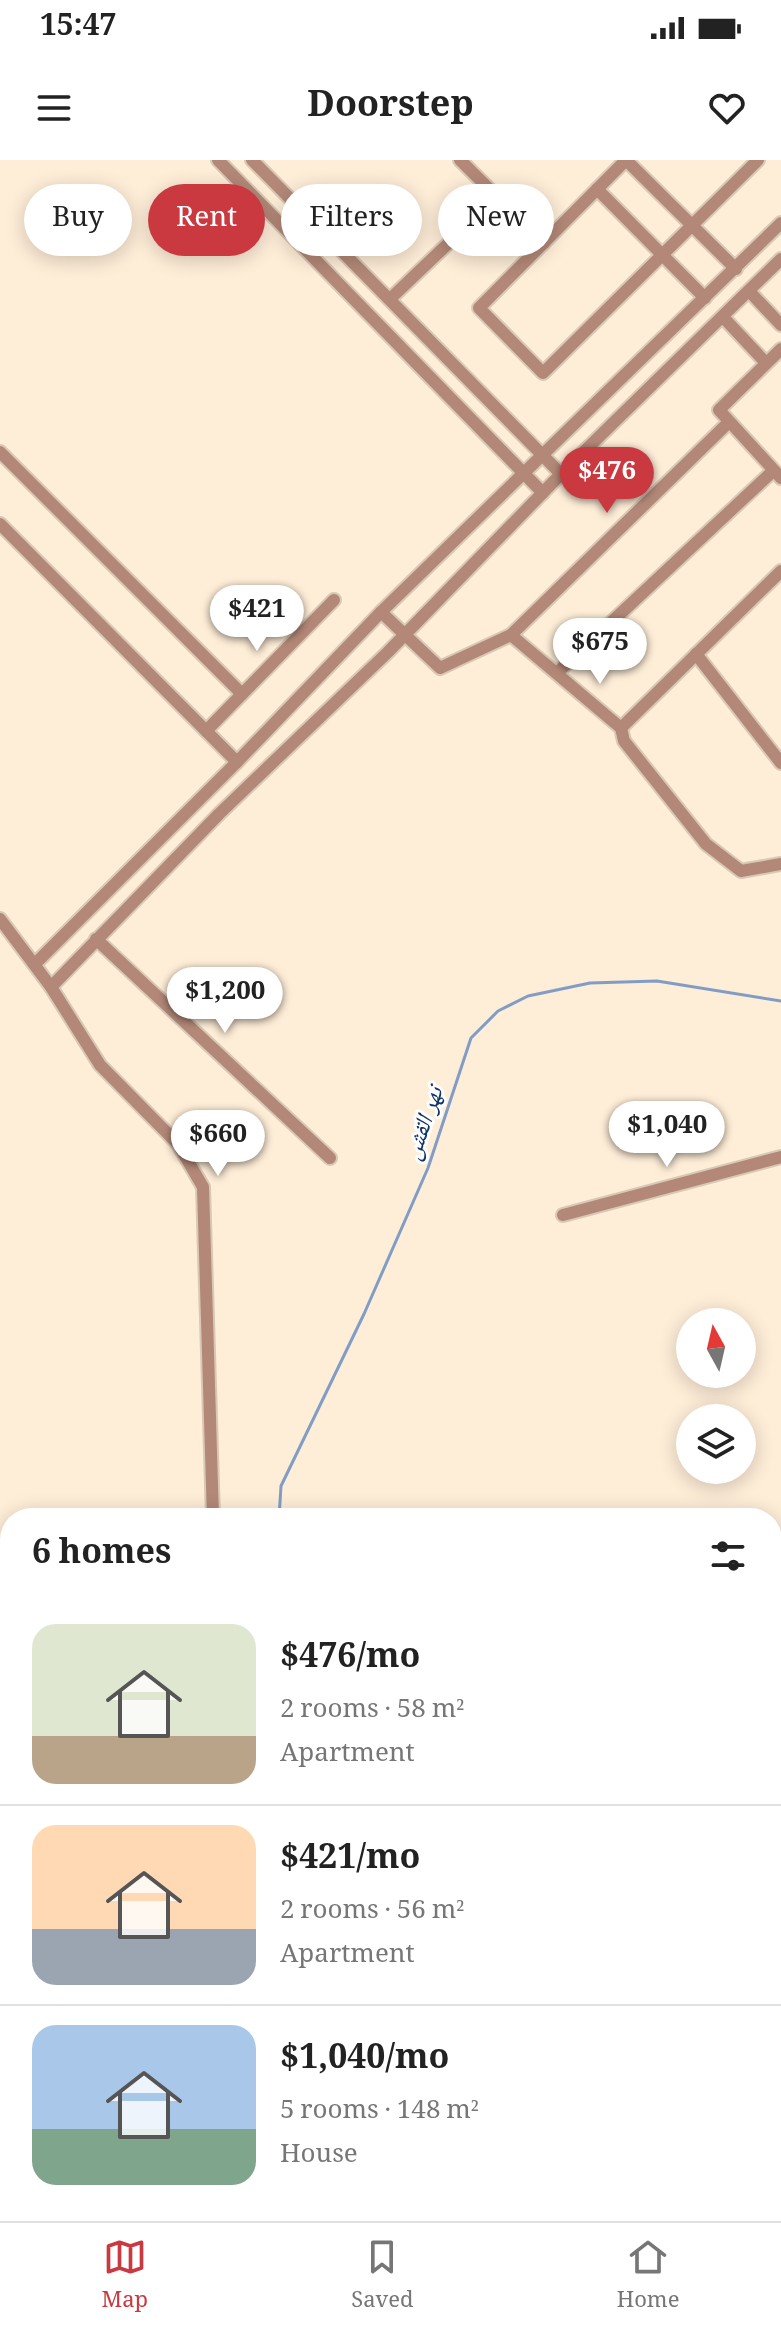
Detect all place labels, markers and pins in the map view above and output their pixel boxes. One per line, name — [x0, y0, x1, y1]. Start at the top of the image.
pin: $476 — [560, 447, 654, 515]
pin: $421 — [210, 585, 304, 653]
pin: $675 — [553, 618, 647, 686]
pin: $1,200 — [160, 967, 290, 1035]
pin: $1,040 — [602, 1101, 732, 1169]
pin: $660 — [171, 1110, 265, 1178]

